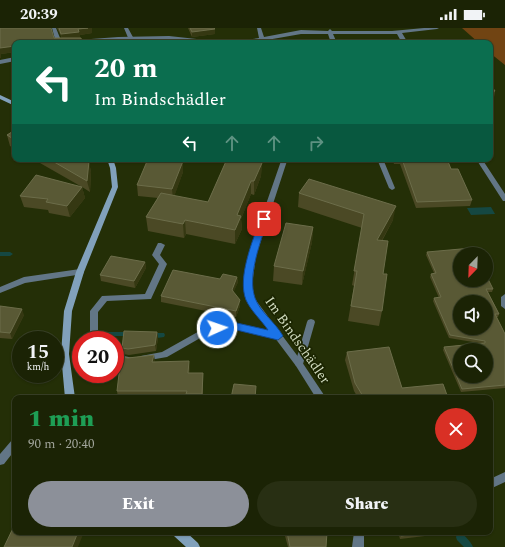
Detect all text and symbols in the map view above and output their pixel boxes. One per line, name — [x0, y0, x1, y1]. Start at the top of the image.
text: 20:39 — [20, 3, 58, 26]
text: 20 m — [94, 47, 158, 90]
icon: left — [28, 56, 80, 108]
text: Im Bindschädler — [94, 86, 226, 113]
icon: left — [179, 132, 201, 154]
icon: ahead — [221, 132, 243, 154]
icon: ahead — [263, 132, 285, 154]
icon: right — [305, 132, 327, 154]
pin — [247, 202, 281, 236]
icon: arrive — [253, 208, 275, 230]
north arrow — [453, 247, 493, 287]
map controls — [453, 247, 493, 383]
street label: Im Bindschädler — [260, 292, 336, 389]
button: sound — [453, 295, 493, 335]
position arrow — [196, 307, 238, 349]
speed limit sign: 20 — [72, 331, 124, 383]
text: 15 — [27, 337, 49, 367]
button: search — [453, 343, 493, 383]
text: km/h — [27, 359, 49, 375]
text: 1 min — [28, 401, 94, 437]
button: close — [435, 408, 477, 450]
text: 90 m · 20:40 — [28, 434, 94, 454]
button: Exit — [28, 481, 249, 527]
button: Share — [257, 481, 477, 527]

